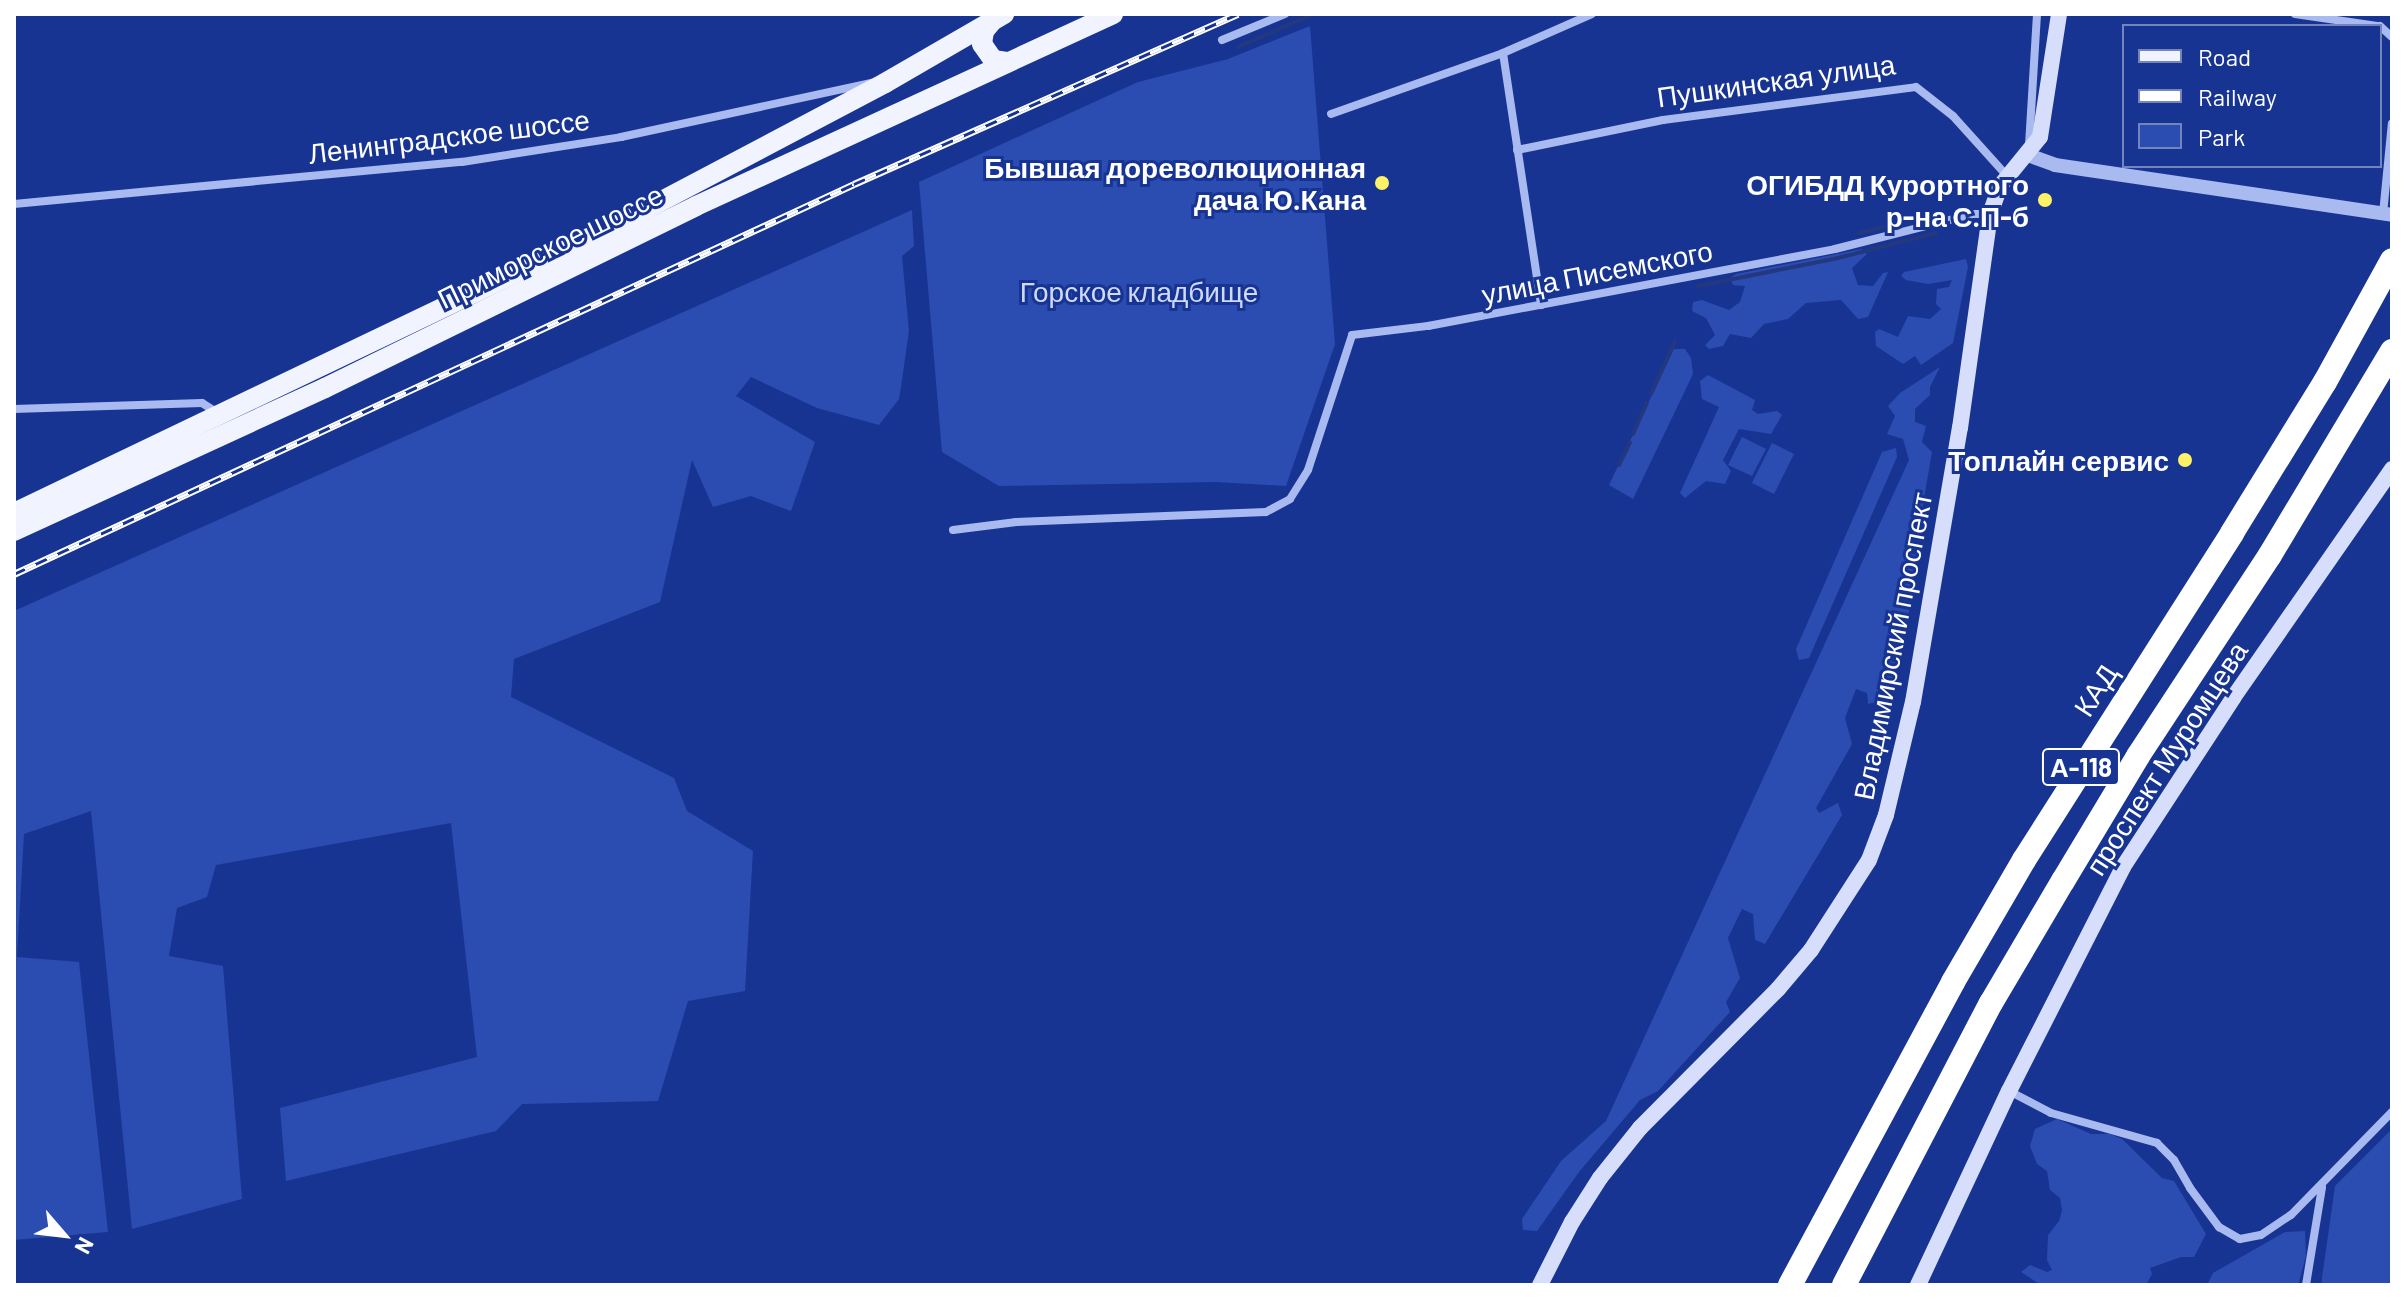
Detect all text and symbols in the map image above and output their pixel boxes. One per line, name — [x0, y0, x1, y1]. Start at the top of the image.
legend — [2122, 24, 2382, 168]
text: Road — [2198, 42, 2251, 71]
street label: Пушкинская улица — [1655, 47, 1897, 113]
text: Railway — [2198, 82, 2277, 111]
street label: Ленинградское шоссе — [306, 102, 592, 170]
text: Park — [2198, 122, 2245, 151]
place label: Бывшая дореволюционная дача Ю.Кана — [984, 150, 1366, 216]
place label: ОГИБДД Курортного р-на С.П-б — [1746, 167, 2029, 233]
marker: Бывшая дореволюционная дача Ю.Кана — [1373, 174, 1391, 192]
street label: Приморское шоссе — [432, 177, 668, 315]
marker: ОГИБДД Курортного р-на С.П-б — [2036, 191, 2054, 209]
street label: улица Писемского — [1479, 233, 1715, 311]
park label: Горское кладбище — [1020, 274, 1258, 308]
place label: Топлайн сервис — [1948, 443, 2169, 477]
marker: Топлайн сервис — [2176, 451, 2194, 469]
street label: Владимирский проспект — [1846, 489, 1938, 803]
street label: проспект Муромцева — [2078, 635, 2254, 881]
street label: КАД — [2066, 658, 2124, 722]
road number: А-118 — [2041, 745, 2121, 789]
north arrow — [24, 1195, 104, 1275]
text: N — [70, 1234, 100, 1259]

